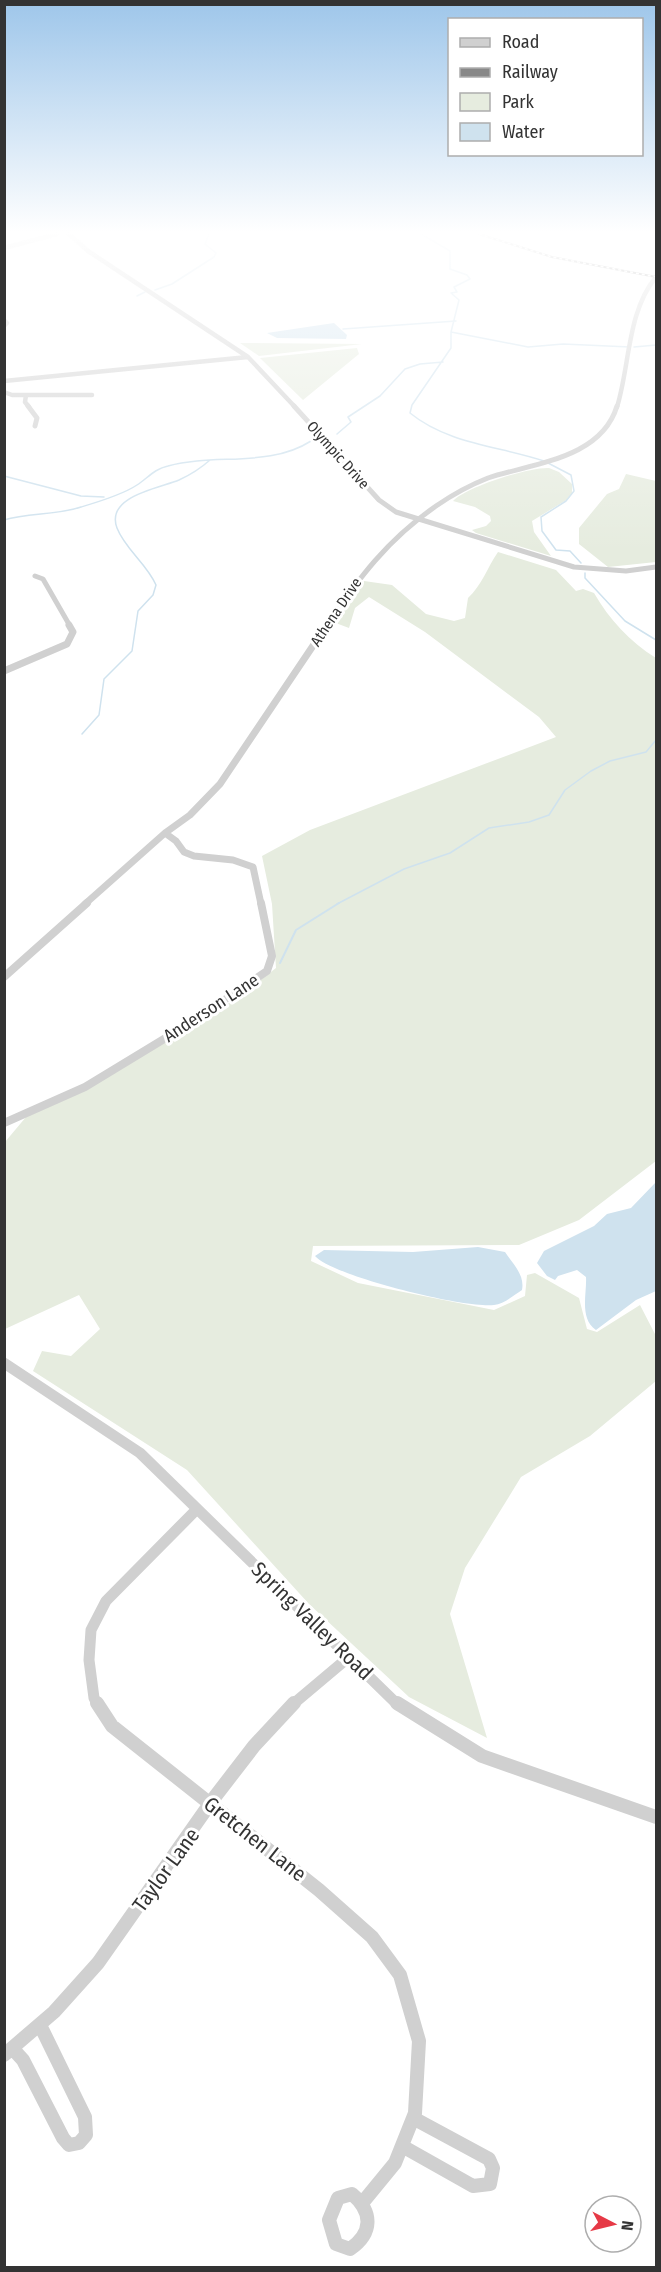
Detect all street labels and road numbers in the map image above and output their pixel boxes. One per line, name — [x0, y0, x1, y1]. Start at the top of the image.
street label: Olympic Drive — [303, 417, 373, 493]
street label: Athena Drive — [307, 574, 365, 650]
street label: Anderson Lane — [159, 969, 263, 1047]
street label: Spring Valley Road — [246, 1556, 378, 1686]
street label: Gretchen Lane — [199, 1791, 311, 1887]
street label: Taylor Lane — [127, 1823, 205, 1917]

